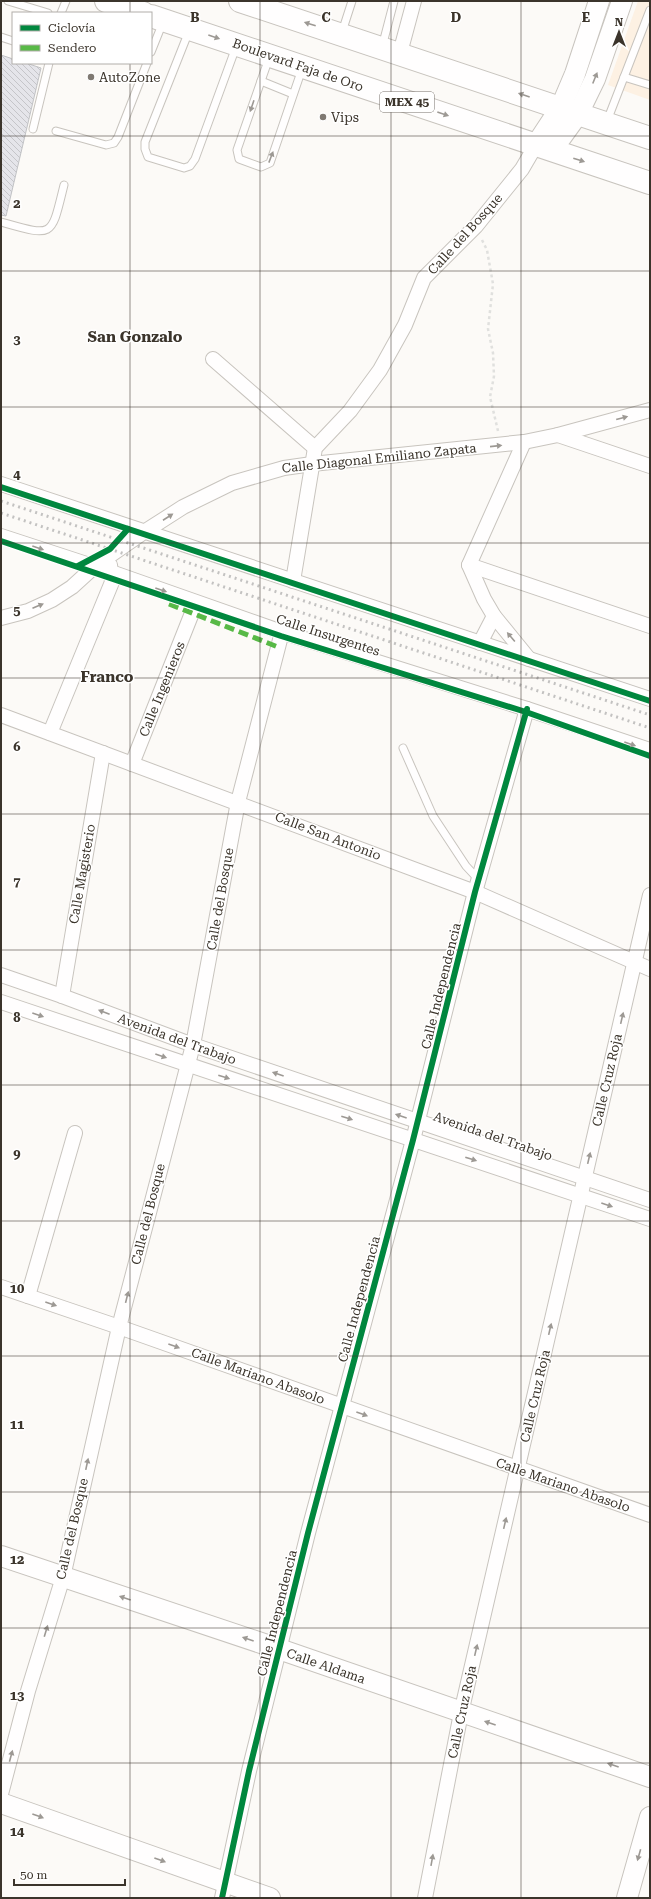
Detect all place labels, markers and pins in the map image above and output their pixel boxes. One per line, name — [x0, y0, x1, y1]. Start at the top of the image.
place label: AutoZone — [99, 70, 161, 85]
marker: AutoZone — [86, 72, 96, 82]
place label: Vips — [331, 110, 359, 125]
marker: Vips — [318, 112, 328, 122]

